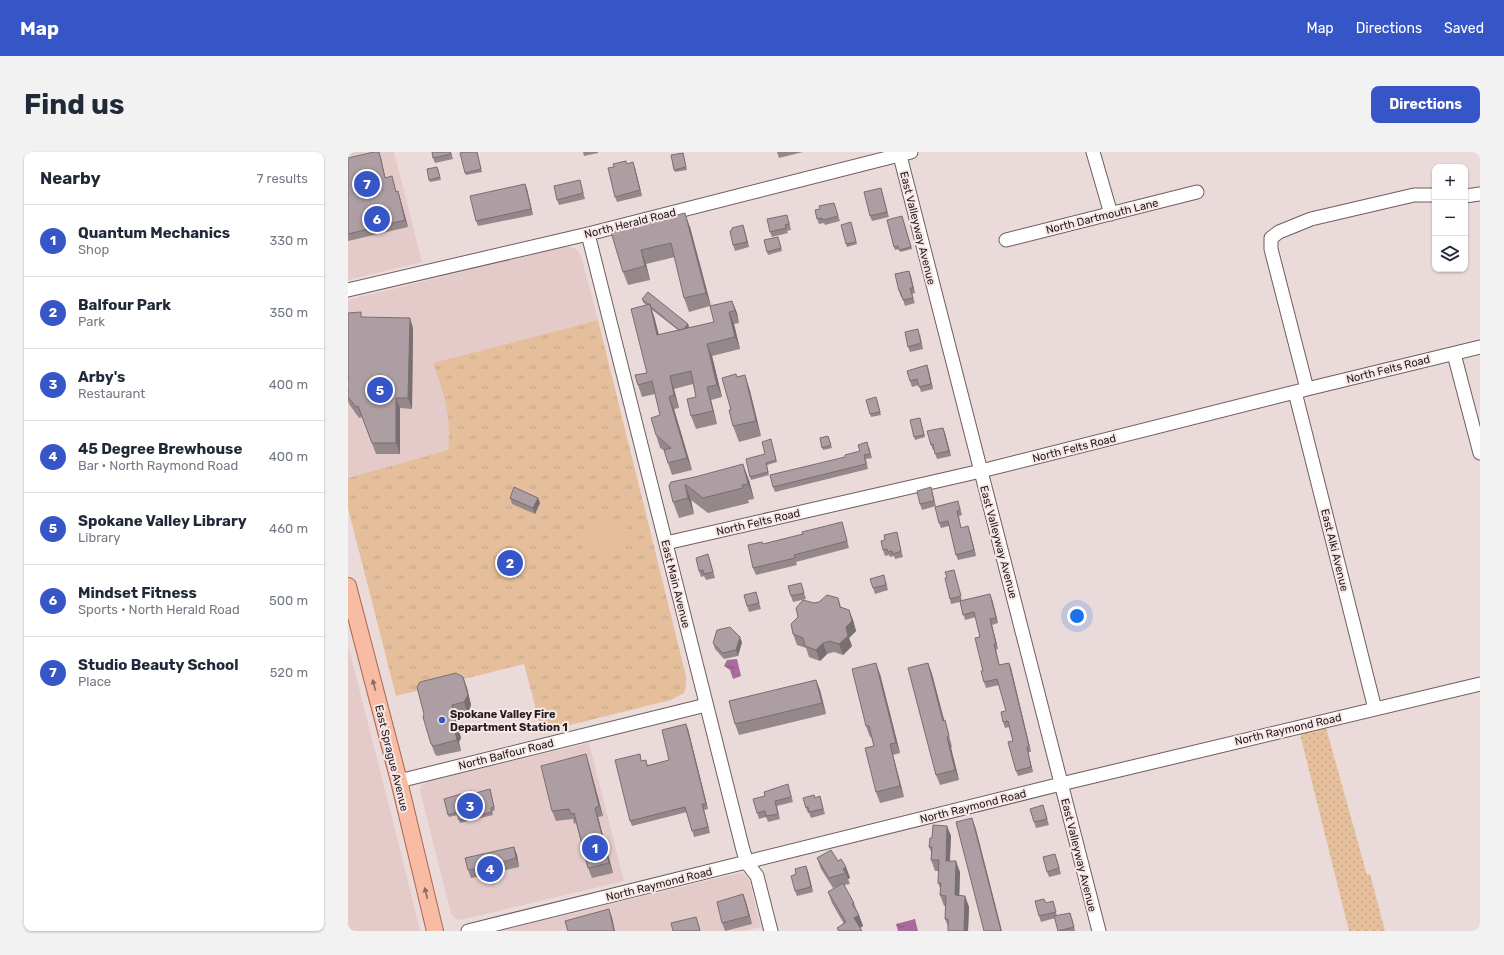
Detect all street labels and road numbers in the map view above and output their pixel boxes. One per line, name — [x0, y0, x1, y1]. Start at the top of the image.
street label: East Valleyway Avenue — [897, 170, 938, 286]
street label: North Dartmouth Lane — [1045, 196, 1160, 237]
street label: North Herald Road — [583, 206, 677, 241]
street label: North Felts Road — [1345, 353, 1431, 386]
street label: North Felts Road — [1031, 432, 1117, 465]
street label: East Valleyway Avenue — [977, 484, 1020, 600]
street label: North Felts Road — [715, 507, 801, 538]
street label: East Alki Avenue — [1318, 508, 1351, 593]
street label: East Main Avenue — [658, 539, 693, 630]
street label: East Sprague Avenue — [372, 704, 411, 813]
street label: North Raymond Road — [1233, 711, 1343, 748]
street label: North Balfour Road — [457, 736, 555, 773]
street label: North Raymond Road — [919, 787, 1028, 826]
street label: East Valleyway Avenue — [1058, 797, 1099, 913]
street label: North Raymond Road — [605, 865, 714, 904]

